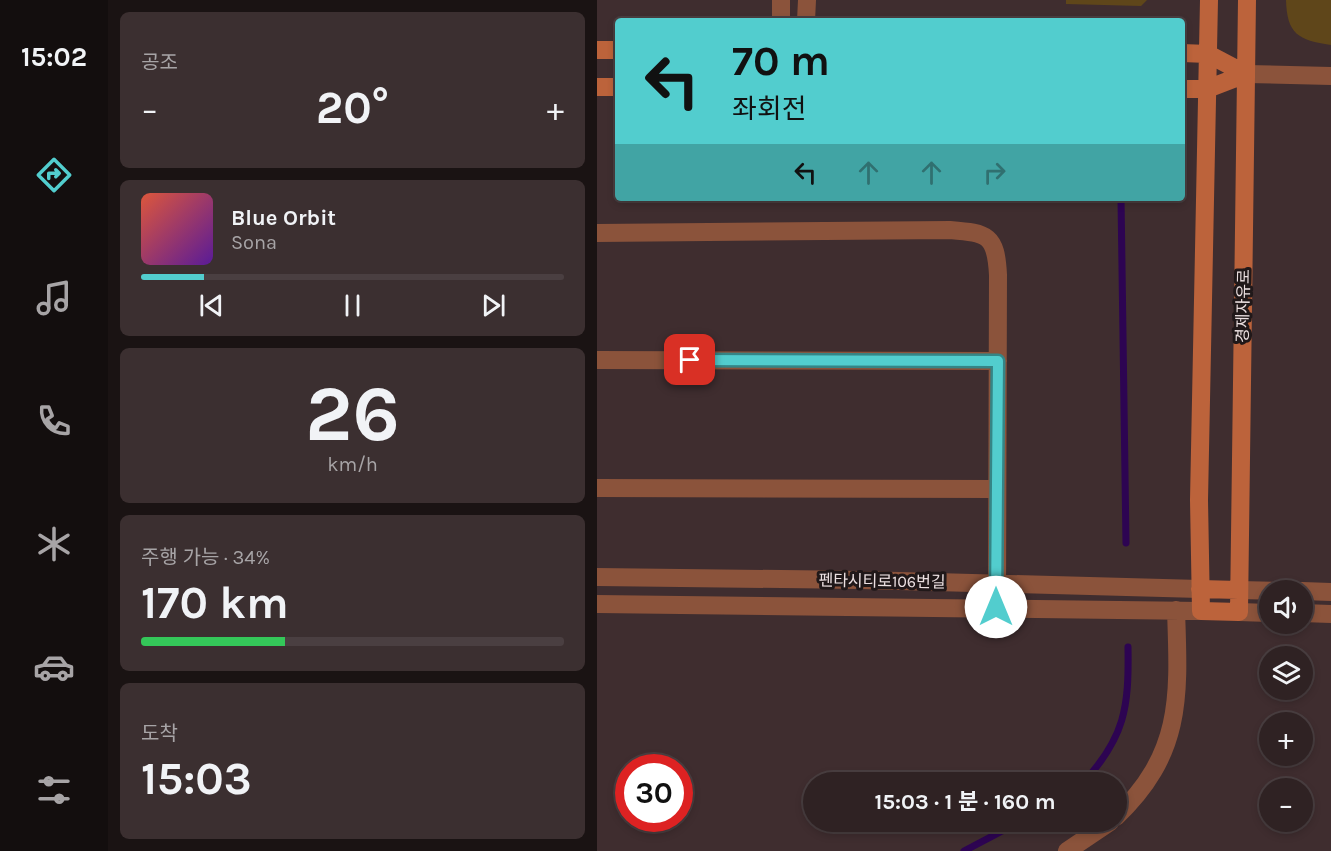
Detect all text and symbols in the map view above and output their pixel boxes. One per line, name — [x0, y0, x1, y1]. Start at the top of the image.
text: 70 m — [732, 36, 830, 86]
text: 15:02 — [21, 41, 87, 73]
icon: left — [633, 42, 711, 120]
text: 공조 — [141, 51, 178, 74]
text: 20° — [316, 82, 389, 134]
text: − — [141, 90, 158, 128]
text: + — [547, 90, 564, 128]
text: 좌회전 — [732, 93, 807, 125]
icon: directions — [33, 154, 75, 196]
icon: left — [789, 156, 822, 189]
icon: ahead — [852, 156, 885, 189]
icon: ahead — [915, 156, 948, 189]
icon: right — [978, 156, 1011, 189]
text: Blue Orbit — [231, 205, 336, 231]
text: Sona — [231, 231, 277, 254]
street label: 경제자유로 — [1233, 269, 1253, 343]
icon: music — [33, 277, 75, 319]
icon: previous — [195, 289, 228, 322]
icon: pause — [336, 289, 369, 322]
icon: next — [477, 289, 510, 322]
pin — [664, 334, 715, 385]
icon: arrive — [673, 343, 706, 376]
text: 26 — [305, 368, 400, 460]
icon: phone — [33, 400, 75, 442]
text: km/h — [327, 453, 378, 476]
icon: climate — [33, 523, 75, 565]
text: 주행 가능 · 34% — [141, 546, 270, 569]
street label: 펜타시티로106번길 — [818, 570, 946, 592]
position arrow — [964, 575, 1028, 639]
text: 170 km — [141, 577, 289, 629]
map controls — [1259, 580, 1313, 832]
button: sound — [1259, 580, 1313, 634]
icon: car — [33, 646, 75, 688]
button: layers — [1259, 646, 1313, 700]
button: + — [1259, 712, 1313, 766]
text: 도착 — [141, 722, 178, 745]
text: 15:03 — [141, 753, 252, 805]
speed limit sign: 30 — [615, 754, 693, 832]
icon: filters — [33, 769, 75, 811]
button: − — [1259, 778, 1313, 832]
text: 15:03 · 1 분 · 160 m — [874, 789, 1056, 815]

